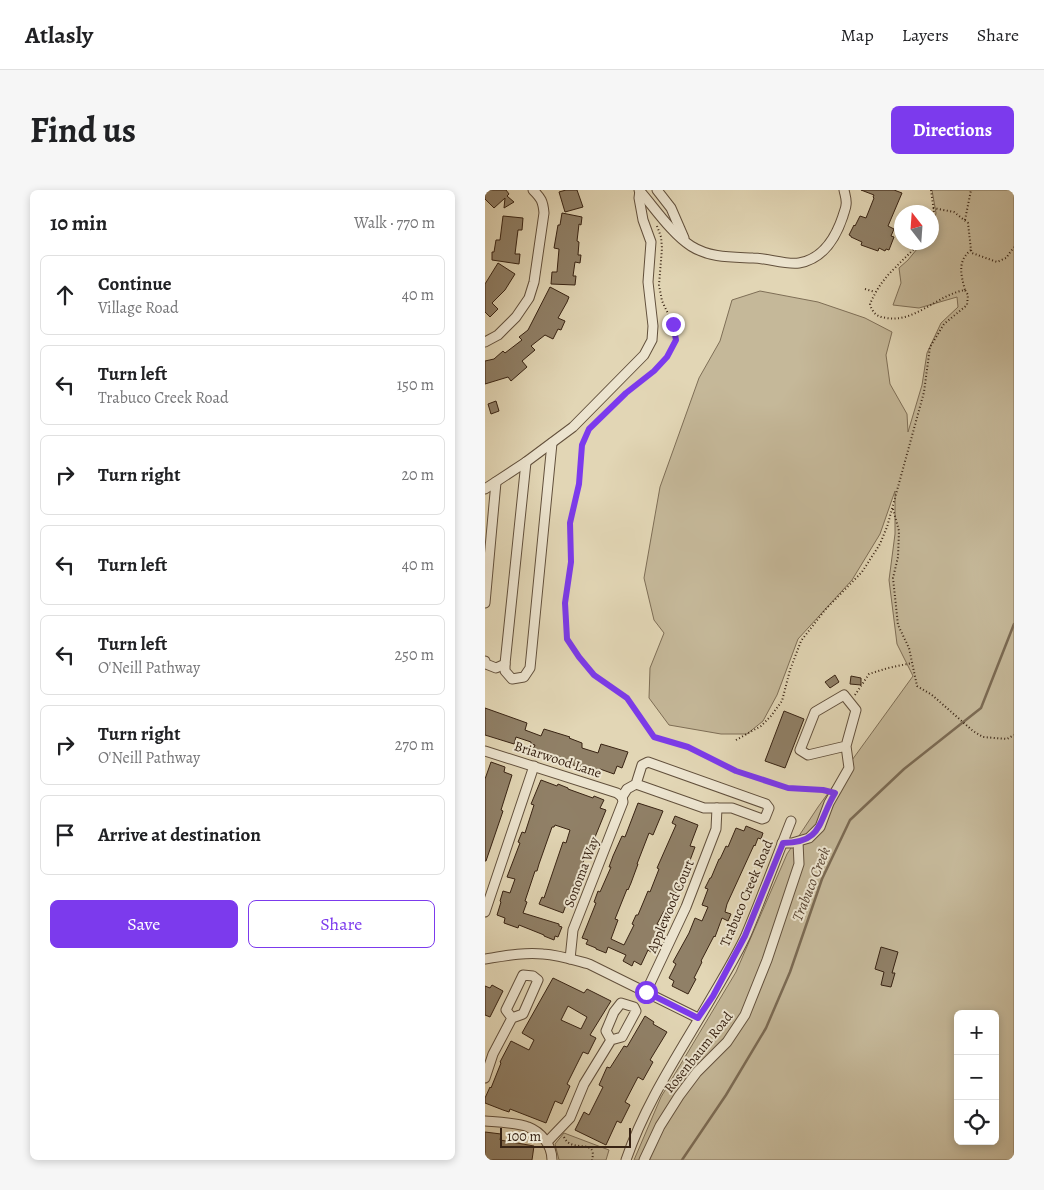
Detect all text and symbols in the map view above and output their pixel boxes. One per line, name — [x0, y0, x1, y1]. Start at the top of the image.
text: Atlasly — [25, 19, 93, 51]
text: Map — [841, 23, 874, 47]
text: Layers — [902, 23, 949, 47]
text: Share — [977, 23, 1019, 47]
text: Find us — [30, 106, 136, 154]
button: Directions — [891, 106, 1014, 154]
north arrow — [894, 205, 939, 250]
text: 10 min — [50, 209, 107, 237]
text: Walk · 770 m — [354, 212, 435, 234]
text: Continue — [98, 271, 172, 297]
icon: ahead — [51, 281, 79, 309]
text: 40 m — [402, 284, 434, 306]
text: Village Road — [98, 297, 179, 319]
route end — [662, 313, 685, 336]
text: Turn left — [98, 361, 167, 387]
icon: left — [51, 371, 79, 399]
text: 150 m — [397, 374, 434, 396]
text: Trabuco Creek Road — [98, 387, 229, 409]
icon: right — [51, 461, 79, 489]
text: Turn right — [98, 462, 180, 488]
text: 20 m — [401, 464, 434, 486]
icon: left — [51, 551, 79, 579]
text: Turn left — [98, 552, 167, 578]
text: 40 m — [402, 554, 434, 576]
text: Turn left — [98, 631, 167, 657]
icon: left — [51, 641, 79, 669]
text: 250 m — [395, 644, 434, 666]
text: O'Neill Pathway — [98, 657, 200, 679]
text: Turn right — [98, 721, 180, 747]
icon: right — [51, 731, 79, 759]
text: 270 m — [395, 734, 434, 756]
street label: Briarwood Lane — [512, 736, 604, 783]
text: O'Neill Pathway — [98, 747, 200, 769]
icon: arrive — [51, 821, 79, 849]
text: Arrive at destination — [98, 822, 261, 848]
street label: Sonoma Way — [559, 833, 604, 910]
street label: Trabuco Creek Road — [715, 836, 778, 949]
water label: Trabuco Creek — [787, 844, 835, 924]
street label: Applewood Court — [642, 856, 699, 957]
button: Save — [50, 900, 238, 948]
button: Share — [248, 900, 435, 948]
route start — [635, 981, 658, 1004]
street label: Rosenbaum Road — [660, 1007, 737, 1097]
map controls — [954, 1010, 999, 1145]
button: + — [954, 1010, 999, 1055]
button: − — [954, 1055, 999, 1100]
button: locate — [954, 1100, 999, 1145]
scale bar — [500, 1125, 631, 1148]
text: 100 m — [507, 1127, 541, 1146]

